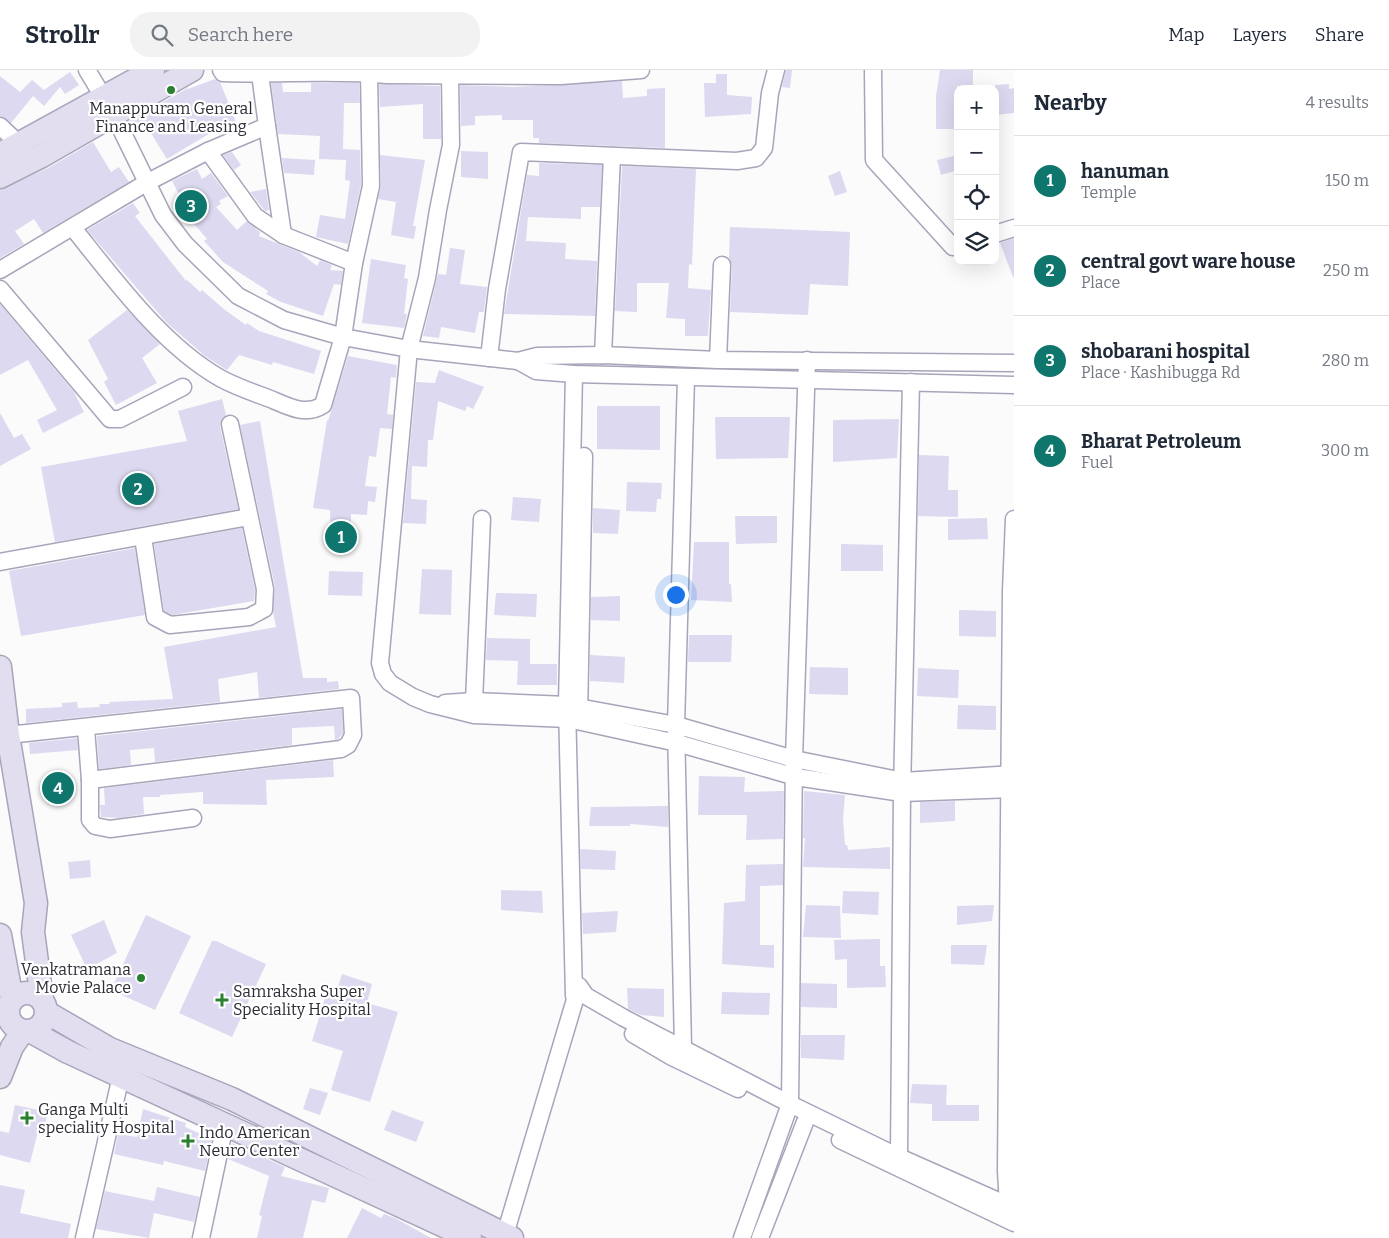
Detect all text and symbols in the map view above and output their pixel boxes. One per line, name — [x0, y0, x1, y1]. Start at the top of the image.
search box — [130, 12, 480, 57]
text: Strollr — [25, 21, 100, 49]
icon: search — [148, 21, 176, 49]
text: Search here — [188, 23, 293, 46]
text: Map — [1168, 24, 1204, 46]
text: Layers — [1232, 24, 1287, 46]
text: Share — [1315, 24, 1364, 46]
marker: Manappuram General Finance and Leasing — [165, 84, 177, 96]
map controls — [954, 85, 999, 265]
button: + — [954, 85, 999, 130]
text: Nearby — [1034, 90, 1107, 116]
text: 4 results — [1306, 93, 1369, 112]
place label: Manappuram General Finance and Leasing — [89, 99, 253, 136]
button: − — [954, 130, 999, 175]
text: hanuman — [1081, 160, 1169, 183]
text: 1 — [1047, 171, 1053, 190]
text: 150 m — [1325, 171, 1369, 190]
button: locate — [954, 175, 999, 220]
text: Temple — [1081, 183, 1136, 202]
pin: 3 — [175, 187, 207, 225]
button: layers — [954, 220, 999, 265]
text: central govt ware house — [1081, 250, 1295, 273]
text: 2 — [1045, 261, 1055, 280]
text: 250 m — [1323, 261, 1369, 280]
text: Place — [1081, 273, 1120, 292]
text: shobarani hospital — [1081, 340, 1250, 363]
text: 3 — [1045, 351, 1055, 370]
text: 280 m — [1322, 351, 1369, 370]
text: Place · Kashibugga Rd — [1081, 363, 1240, 382]
text: Bharat Petroleum — [1081, 430, 1241, 453]
text: 4 — [1045, 441, 1055, 460]
text: 300 m — [1321, 441, 1369, 460]
text: Fuel — [1081, 453, 1113, 472]
pin: 2 — [122, 470, 154, 508]
pin: 1 — [325, 518, 357, 556]
your location — [663, 582, 689, 608]
pin: 4 — [42, 769, 74, 807]
place label: Venkatramana Movie Palace — [21, 960, 131, 997]
marker: Venkatramana Movie Palace — [135, 972, 147, 984]
place label: Samraksha Super Speciality Hospital — [233, 982, 371, 1019]
marker: Samraksha Super Speciality Hospital — [215, 993, 229, 1007]
place label: Ganga Multi speciality Hospital — [38, 1100, 175, 1137]
marker: Ganga Multi speciality Hospital — [20, 1111, 34, 1125]
place label: Indo American Neuro Center — [199, 1123, 310, 1160]
marker: Indo American Neuro Center — [181, 1134, 195, 1148]

